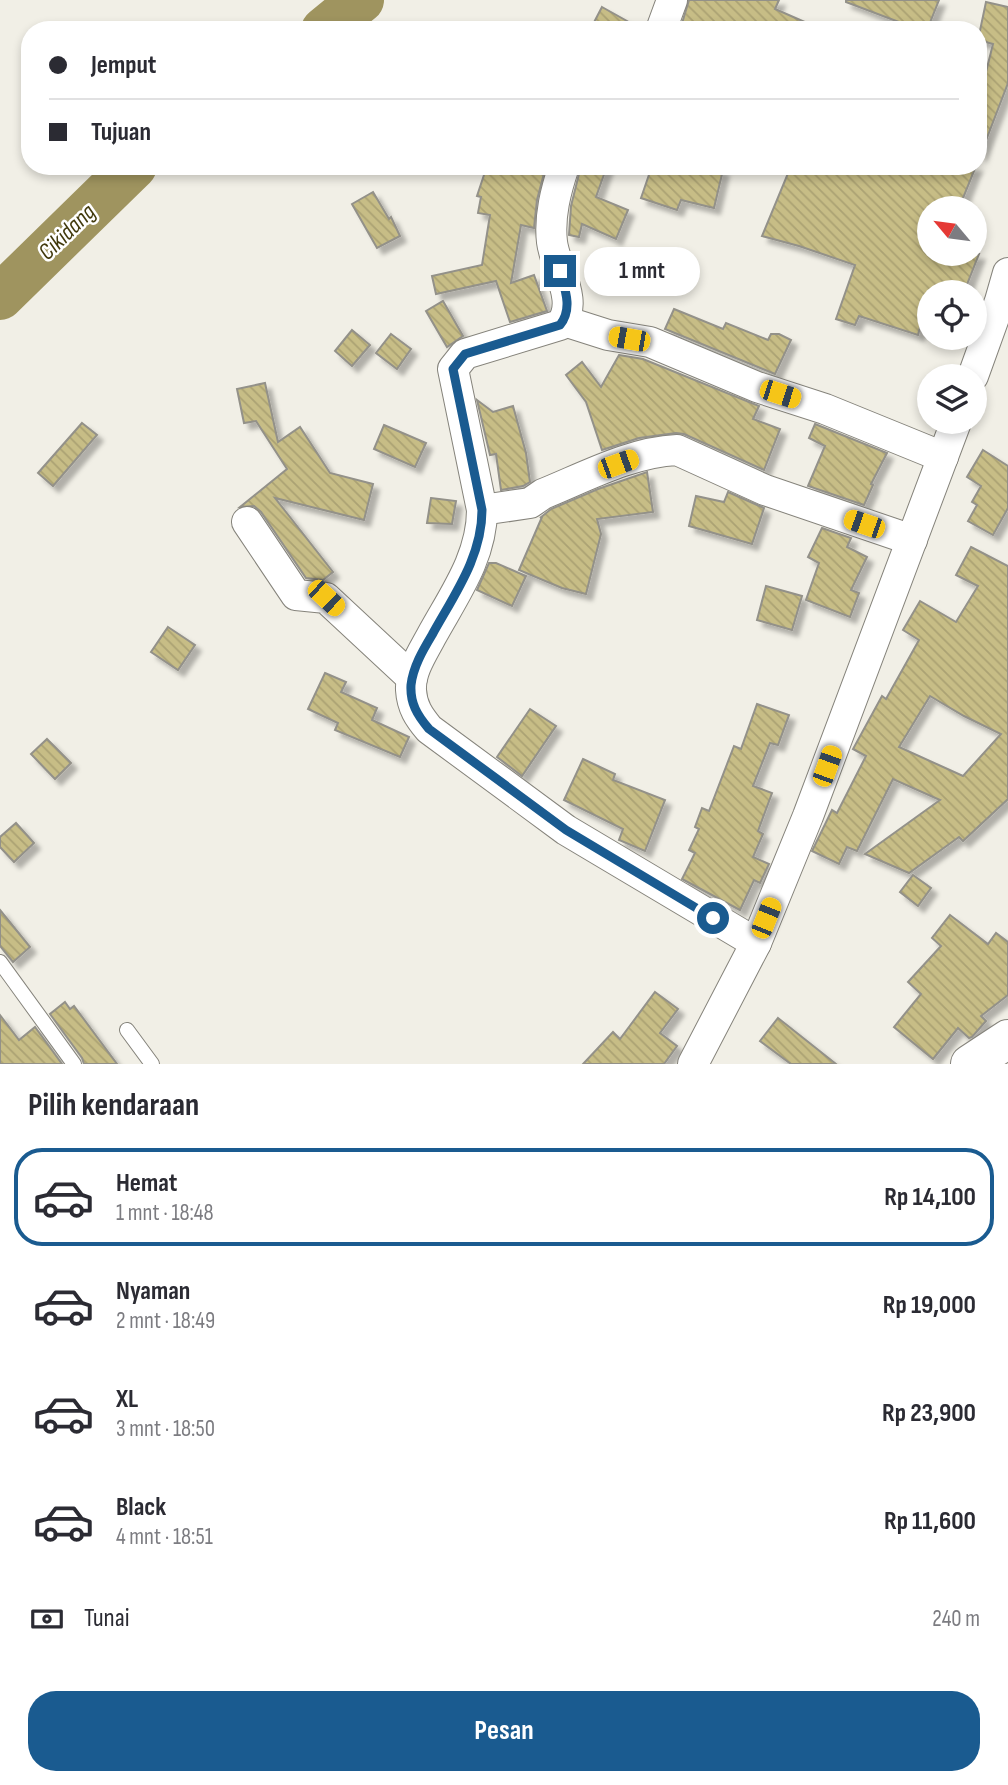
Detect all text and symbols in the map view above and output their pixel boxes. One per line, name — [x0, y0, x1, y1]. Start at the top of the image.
text: Jemput — [91, 50, 156, 81]
text: Tujuan — [91, 117, 151, 148]
north arrow — [917, 196, 987, 266]
map controls — [917, 196, 987, 434]
water label: Cikidang — [32, 198, 102, 266]
callout: 1 mnt — [584, 246, 700, 296]
route end — [544, 255, 576, 287]
text: 1 mnt — [619, 257, 665, 285]
button: locate — [917, 280, 987, 350]
car — [607, 325, 652, 353]
button: layers — [917, 364, 987, 434]
car — [757, 378, 804, 410]
car — [595, 447, 642, 481]
car — [841, 507, 888, 541]
car — [304, 576, 349, 620]
car — [810, 743, 845, 789]
car — [749, 895, 784, 941]
route start — [697, 902, 729, 934]
text: Pilih kendaraan — [28, 1086, 199, 1125]
icon: car — [32, 1166, 95, 1229]
text: Hemat — [116, 1168, 177, 1199]
text: Rp 14,100 — [884, 1182, 976, 1213]
text: 1 mnt · 18:48 — [116, 1199, 214, 1227]
icon: car — [32, 1274, 95, 1337]
text: Nyaman — [116, 1276, 190, 1307]
text: Rp 19,000 — [883, 1290, 976, 1321]
text: 2 mnt · 18:49 — [116, 1307, 215, 1335]
icon: car — [32, 1382, 95, 1445]
text: XL — [116, 1384, 138, 1415]
text: Rp 23,900 — [882, 1398, 976, 1429]
text: 3 mnt · 18:50 — [116, 1415, 215, 1443]
icon: car — [32, 1490, 95, 1553]
text: Black — [116, 1492, 166, 1523]
text: Rp 11,600 — [884, 1506, 976, 1537]
text: 4 mnt · 18:51 — [116, 1523, 213, 1551]
icon: cash — [28, 1600, 66, 1638]
text: Tunai — [84, 1603, 130, 1634]
text: 240 m — [932, 1605, 980, 1633]
button: Pesan — [28, 1691, 980, 1771]

